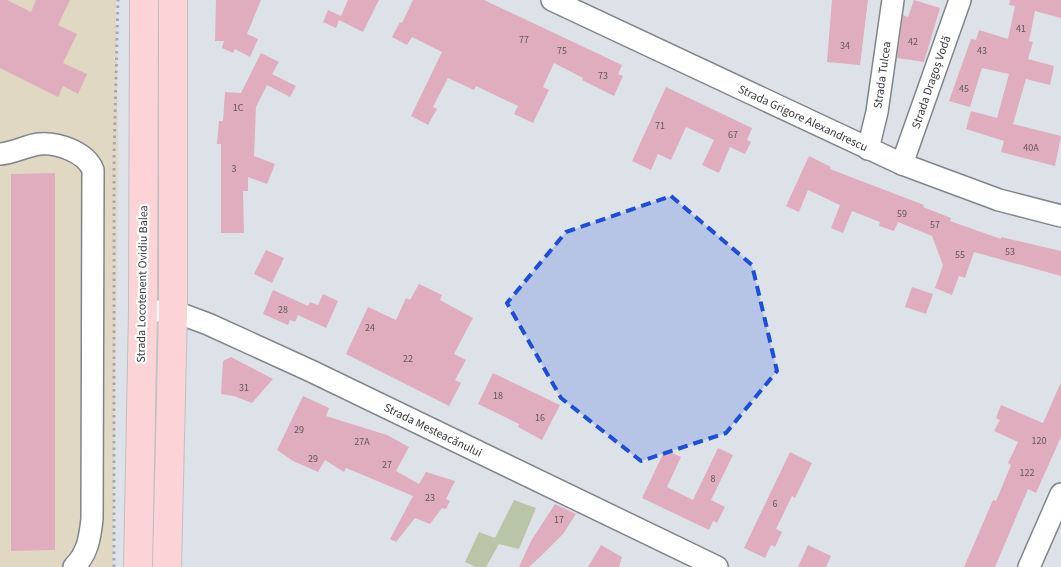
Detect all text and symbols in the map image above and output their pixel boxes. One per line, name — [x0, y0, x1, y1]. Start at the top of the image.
house number: 41 — [1016, 22, 1026, 36]
house number: 77 — [519, 33, 529, 47]
street label: Strada Dragoș Vodă — [908, 33, 955, 131]
house number: 42 — [908, 35, 918, 49]
house number: 34 — [840, 39, 850, 53]
street label: Strada Tulcea — [869, 40, 896, 110]
house number: 75 — [557, 44, 567, 58]
house number: 43 — [977, 44, 987, 58]
house number: 73 — [598, 69, 608, 83]
street label: Strada Grigore Alexandrescu — [735, 81, 871, 156]
house number: 45 — [959, 82, 969, 96]
house number: 1C — [233, 101, 244, 115]
house number: 71 — [655, 119, 665, 133]
house number: 67 — [728, 128, 738, 142]
house number: 40A — [1023, 141, 1039, 155]
house number: 3 — [232, 162, 237, 176]
street label: Strada Locotenent Ovidiu Balea — [133, 205, 152, 363]
house number: 59 — [897, 207, 907, 221]
house number: 57 — [930, 218, 940, 232]
house number: 53 — [1005, 245, 1015, 259]
house number: 55 — [955, 248, 965, 262]
house number: 28 — [278, 303, 288, 317]
house number: 24 — [365, 321, 375, 335]
house number: 22 — [403, 352, 413, 366]
house number: 31 — [239, 381, 249, 395]
house number: 18 — [493, 389, 503, 403]
street label: Strada Mesteacănului — [381, 399, 485, 462]
house number: 16 — [535, 411, 545, 425]
house number: 29 — [294, 423, 304, 437]
house number: 120 — [1032, 434, 1046, 448]
house number: 27A — [354, 435, 370, 449]
house number: 29 — [308, 452, 318, 466]
house number: 27 — [382, 458, 392, 472]
house number: 122 — [1020, 466, 1034, 480]
house number: 8 — [711, 472, 716, 486]
house number: 23 — [425, 491, 435, 505]
house number: 6 — [773, 497, 778, 511]
house number: 17 — [554, 513, 564, 527]

